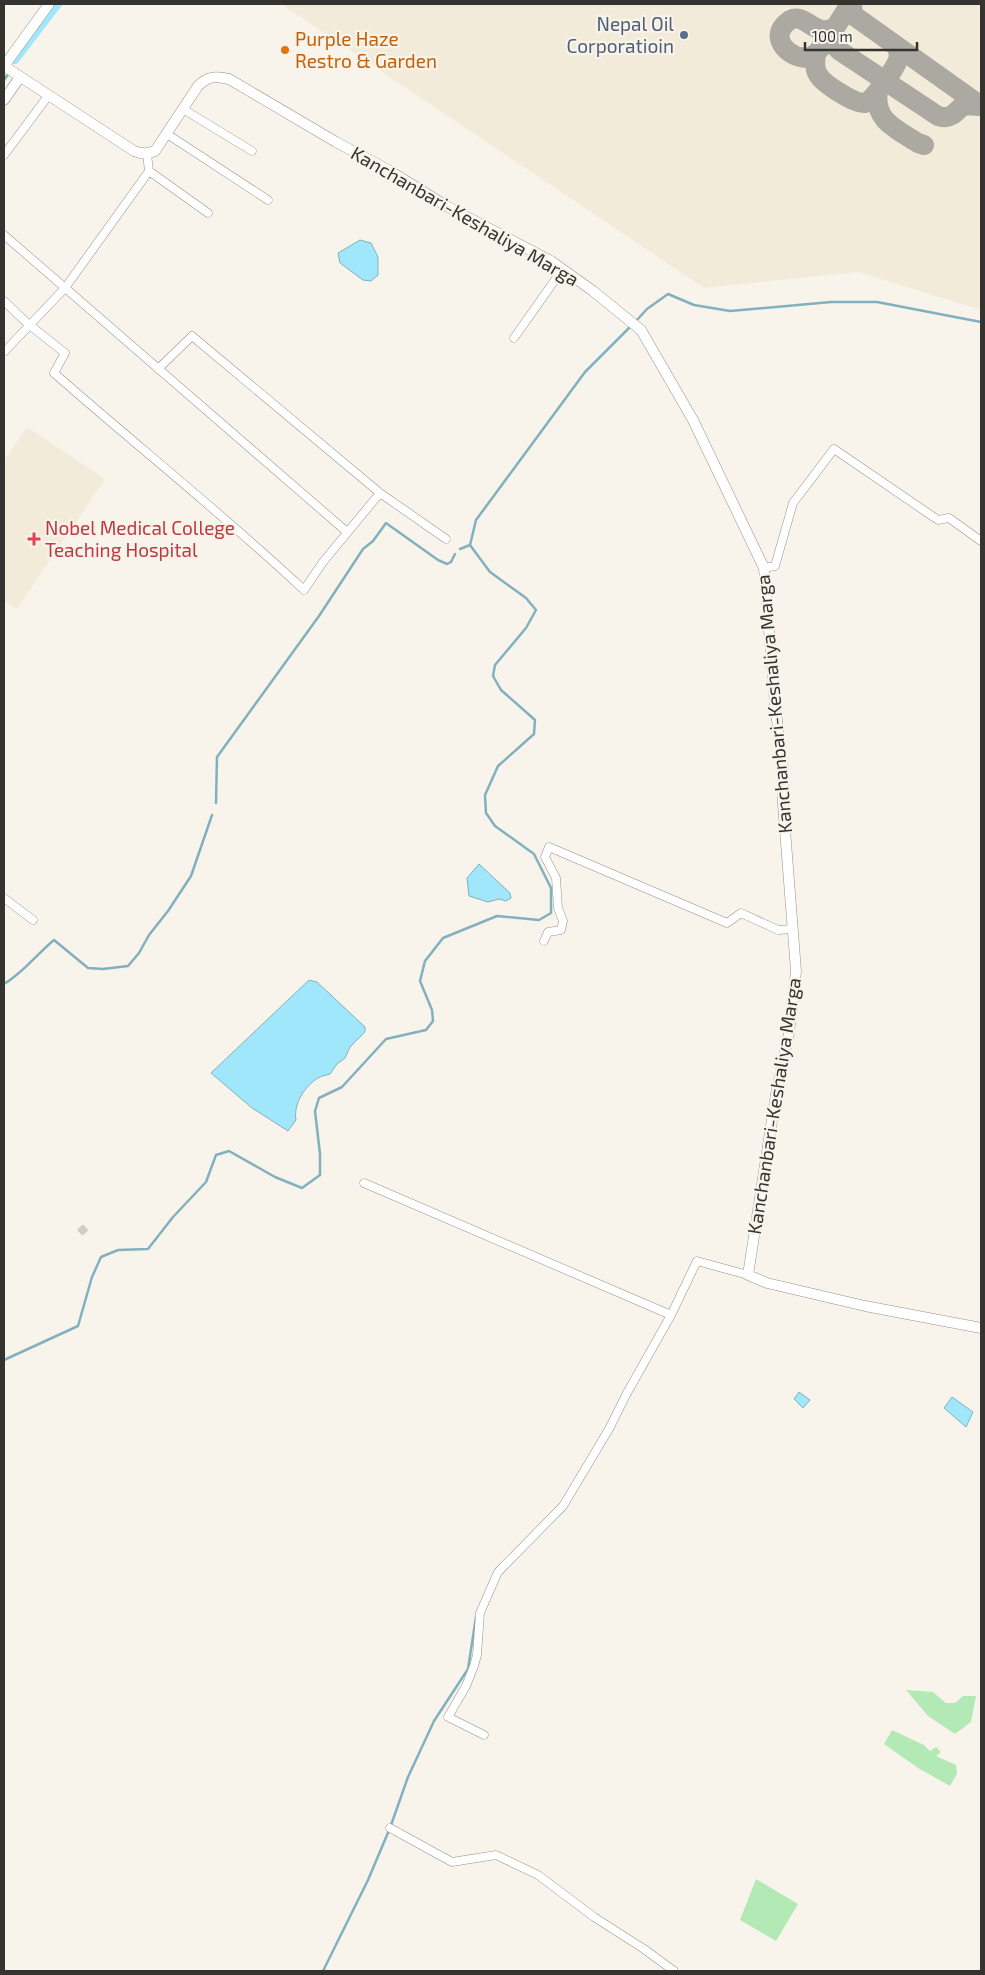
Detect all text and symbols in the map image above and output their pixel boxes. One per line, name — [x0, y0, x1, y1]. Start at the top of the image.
place label: Nepal Oil Corporatioin — [566, 12, 674, 57]
scale bar — [805, 20, 918, 52]
place label: Purple Haze Restro & Garden — [295, 27, 437, 72]
text: 100 m — [812, 27, 853, 45]
marker: Nepal Oil Corporatioin — [678, 29, 690, 41]
marker: Purple Haze Restro & Garden — [279, 44, 291, 56]
street label: Kanchanbari-Keshaliya Marga — [347, 141, 583, 290]
place label: Nobel Medical College Teaching Hospital — [45, 516, 235, 561]
marker: Nobel Medical College Teaching Hospital — [27, 532, 41, 546]
street label: Kanchanbari-Keshaliya Marga — [751, 574, 796, 834]
street label: Kanchanbari-Keshaliya Marga — [742, 976, 805, 1236]

